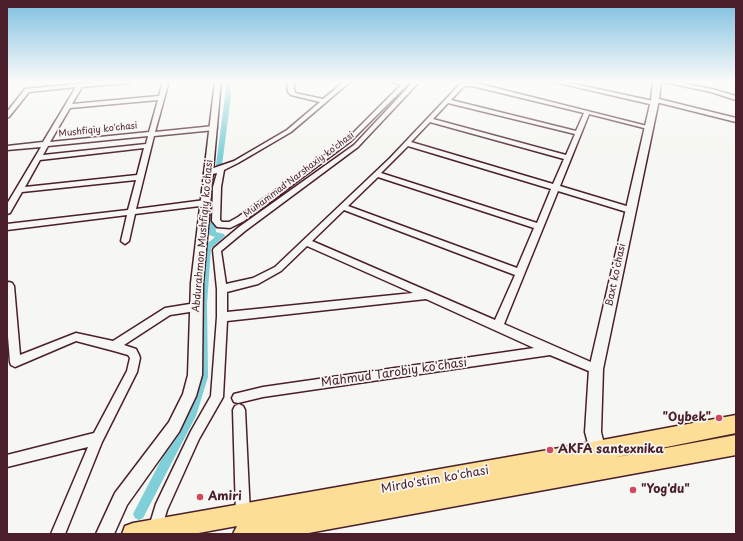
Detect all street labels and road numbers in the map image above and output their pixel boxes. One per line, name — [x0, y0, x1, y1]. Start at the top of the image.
street label: Mushfiqiy ko'chasi — [58, 120, 138, 140]
street label: Muhammad Narshaxiy ko'chasi — [242, 130, 356, 220]
street label: Abdurahmon Mushfiqiy koʻchasi — [190, 159, 216, 313]
street label: Baxt koʻchasi — [603, 242, 629, 308]
street label: Mahmud Tarobiy ko'chasi — [320, 356, 468, 390]
street label: Mirdo'stim ko'chasi — [380, 463, 490, 497]

